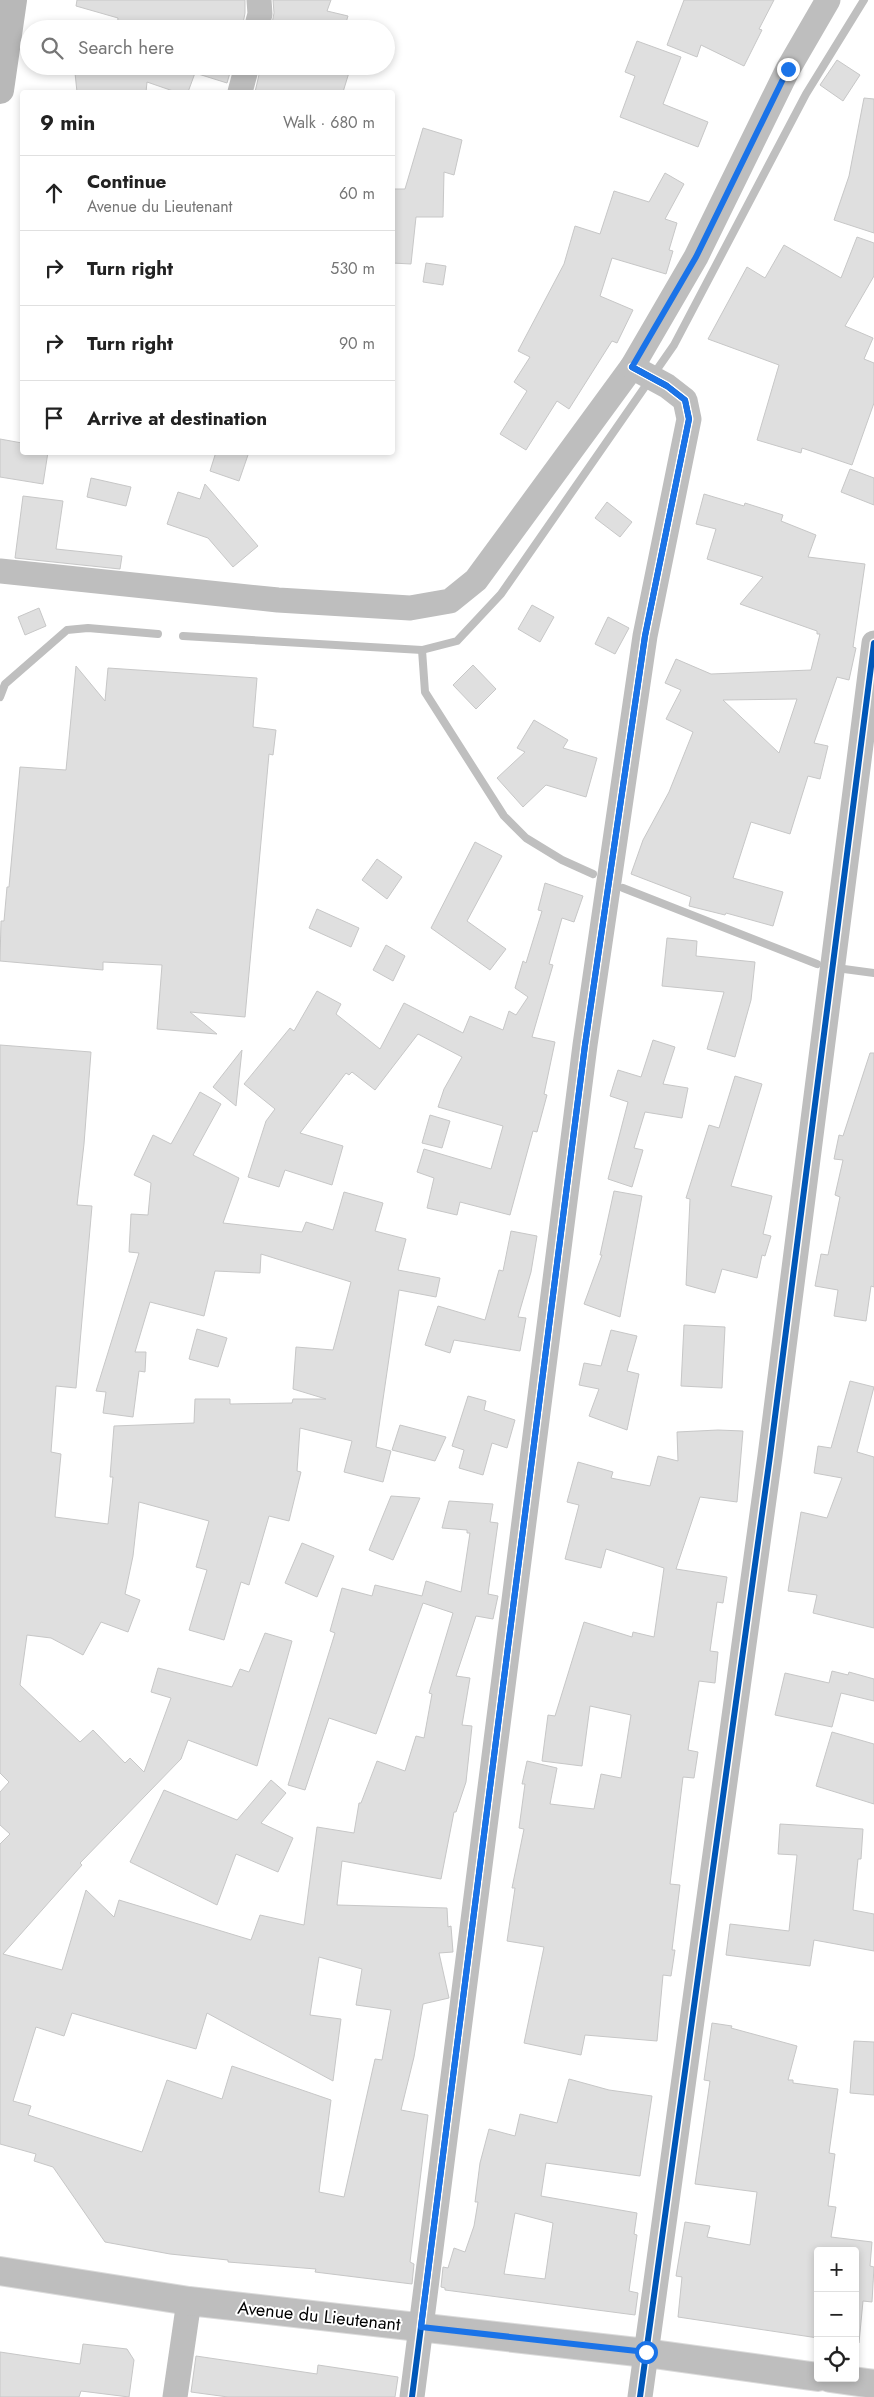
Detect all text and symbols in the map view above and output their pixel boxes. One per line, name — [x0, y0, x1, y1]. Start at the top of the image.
search box — [20, 20, 395, 75]
icon: search — [38, 34, 66, 62]
text: Search here — [78, 34, 174, 61]
route end — [777, 58, 800, 81]
text: 9 min — [40, 108, 95, 138]
text: Walk · 680 m — [283, 111, 375, 134]
text: Continue — [87, 168, 166, 195]
icon: ahead — [40, 179, 68, 207]
text: 60 m — [339, 182, 375, 205]
text: Avenue du Lieutenant — [87, 195, 232, 218]
icon: right — [40, 254, 68, 282]
text: Turn right — [87, 255, 173, 282]
text: 530 m — [330, 257, 375, 280]
icon: right — [40, 329, 68, 357]
text: Turn right — [87, 330, 173, 357]
text: 90 m — [339, 332, 375, 355]
icon: arrive — [40, 404, 68, 432]
text: Arrive at destination — [87, 405, 267, 432]
map controls — [814, 2247, 859, 2382]
button: + — [814, 2247, 859, 2292]
button: − — [814, 2292, 859, 2337]
street label: Avenue du Lieutenant — [236, 2295, 402, 2338]
button: locate — [814, 2337, 859, 2382]
route start — [635, 2341, 658, 2364]

